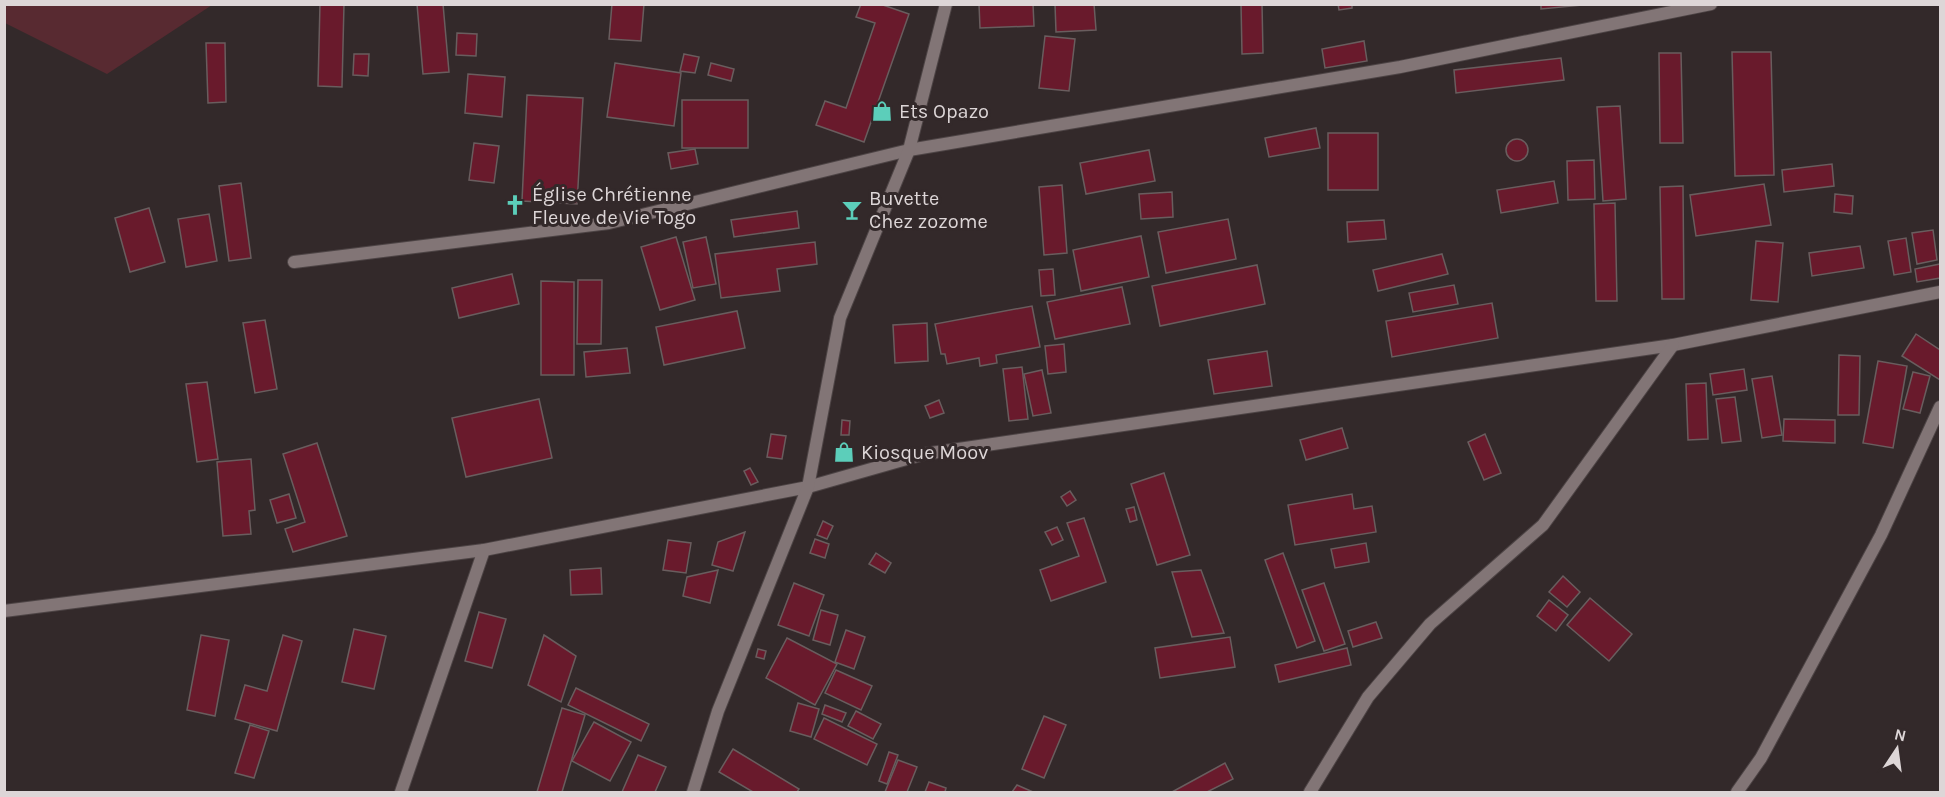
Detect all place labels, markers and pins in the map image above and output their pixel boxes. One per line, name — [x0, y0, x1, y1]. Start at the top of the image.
shop icon: Ets Opazo — [870, 99, 894, 123]
place label: Ets Opazo — [899, 100, 989, 123]
place label: Église Chrétienne Fleuve de Vie Togo — [532, 182, 696, 229]
place label: Buvette Chez zozome — [869, 187, 988, 233]
church icon: Église Chrétienne Fleuve de Vie Togo — [503, 193, 527, 217]
bar icon: Buvette Chez zozome — [840, 198, 864, 222]
shop icon: Kiosque Moov — [832, 440, 856, 464]
place label: Kiosque Moov — [861, 441, 988, 464]

